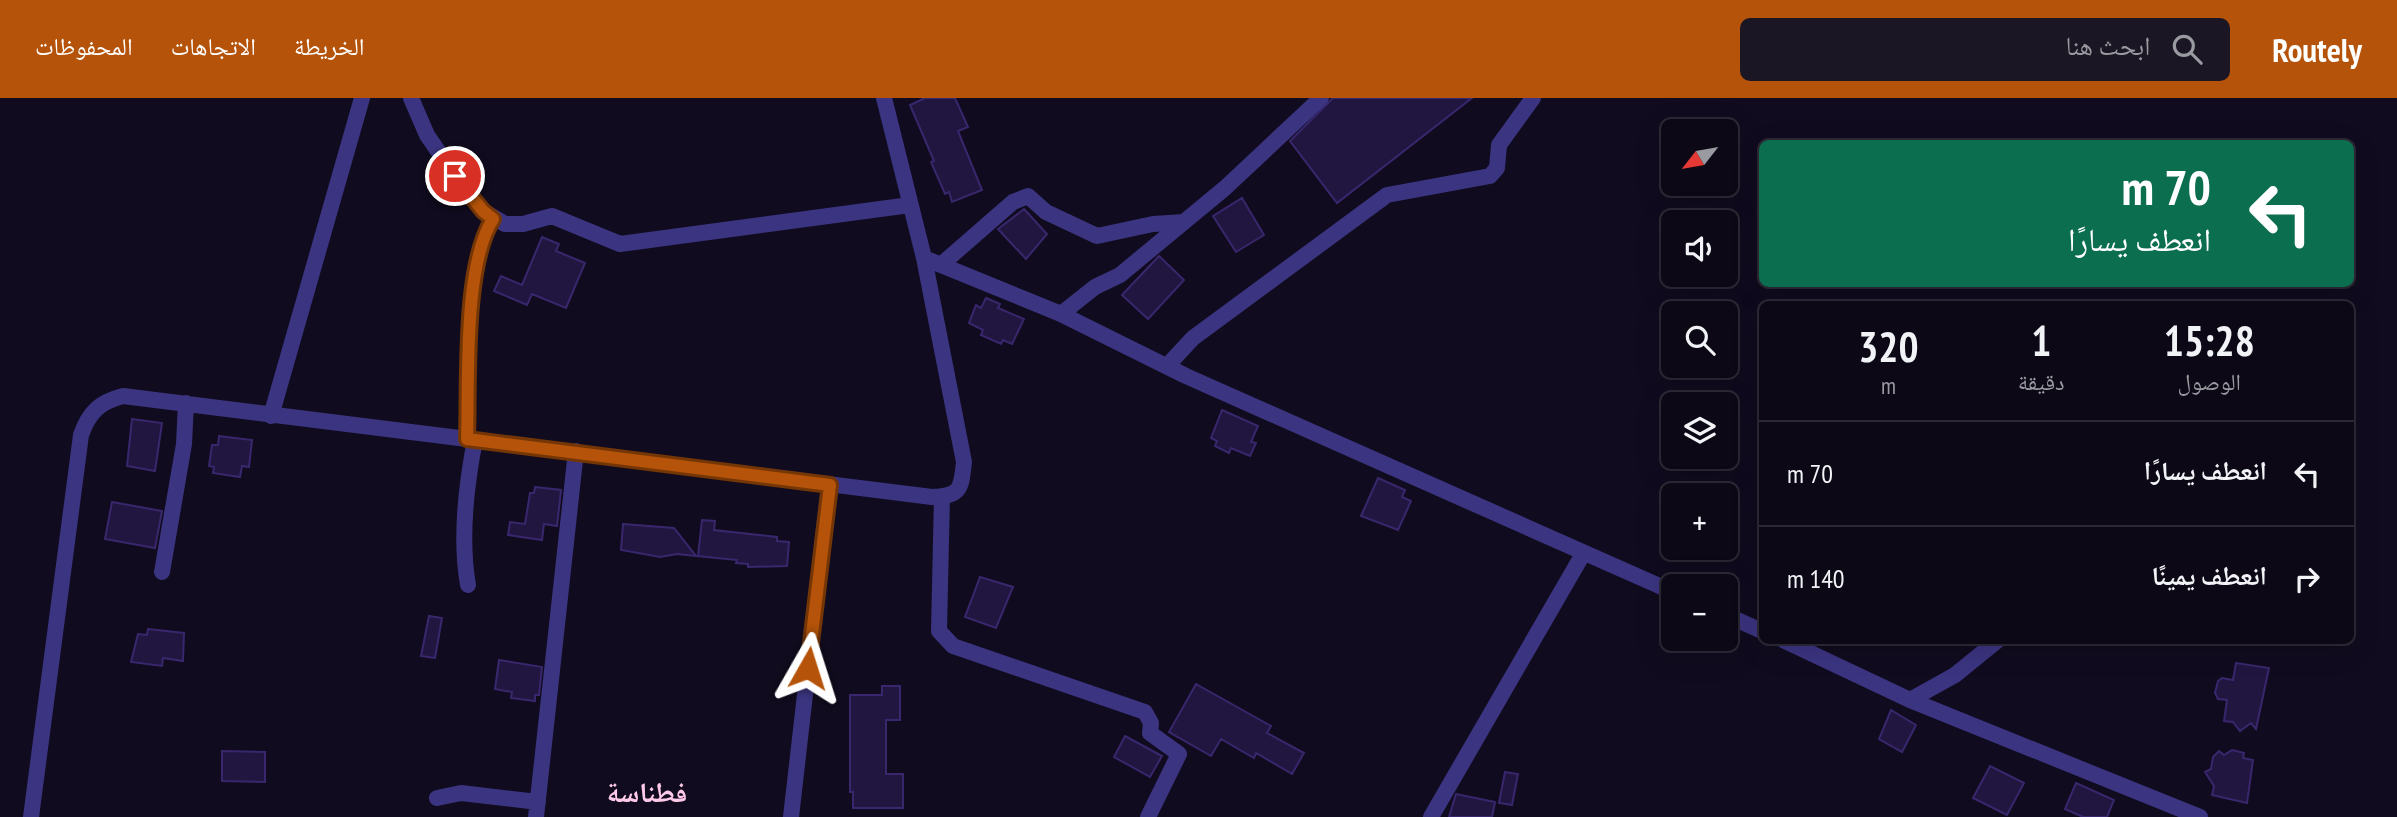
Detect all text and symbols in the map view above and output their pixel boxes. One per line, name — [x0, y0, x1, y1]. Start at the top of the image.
search box — [1740, 18, 2230, 81]
text: Routely — [2272, 28, 2362, 71]
text: ابحث هنا — [2066, 29, 2150, 62]
icon: search — [2168, 30, 2206, 68]
text: المحفوظات — [35, 31, 133, 62]
text: الاتجاهات — [171, 31, 256, 62]
text: الخريطة — [294, 31, 365, 62]
north arrow — [1661, 119, 1738, 196]
map controls — [1661, 119, 1738, 651]
pin — [425, 146, 485, 206]
text: 70 m — [2122, 155, 2211, 219]
icon: arrive — [436, 157, 474, 195]
icon: left — [2235, 168, 2326, 259]
button: sound — [1661, 210, 1738, 287]
text: انعطف يسارًا — [2068, 218, 2211, 260]
button: search — [1661, 301, 1738, 378]
text: 1 — [2031, 313, 2051, 368]
text: 15:28 — [2164, 313, 2255, 368]
text: 320 — [1858, 319, 1919, 374]
text: دقيقة — [2018, 367, 2065, 396]
text: الوصول — [2177, 367, 2241, 396]
text: m — [1881, 371, 1896, 400]
button: layers — [1661, 392, 1738, 469]
text: انعطف يسارًا — [2144, 454, 2267, 487]
icon: left — [2288, 455, 2326, 493]
text: 70 m — [1787, 457, 1833, 490]
button: + — [1661, 483, 1738, 560]
text: انعطف يمينًا — [2151, 559, 2267, 592]
icon: right — [2288, 560, 2326, 598]
text: 140 m — [1787, 562, 1845, 595]
button: − — [1661, 574, 1738, 651]
position arrow — [771, 631, 845, 705]
district label: فطناسة — [607, 773, 687, 810]

